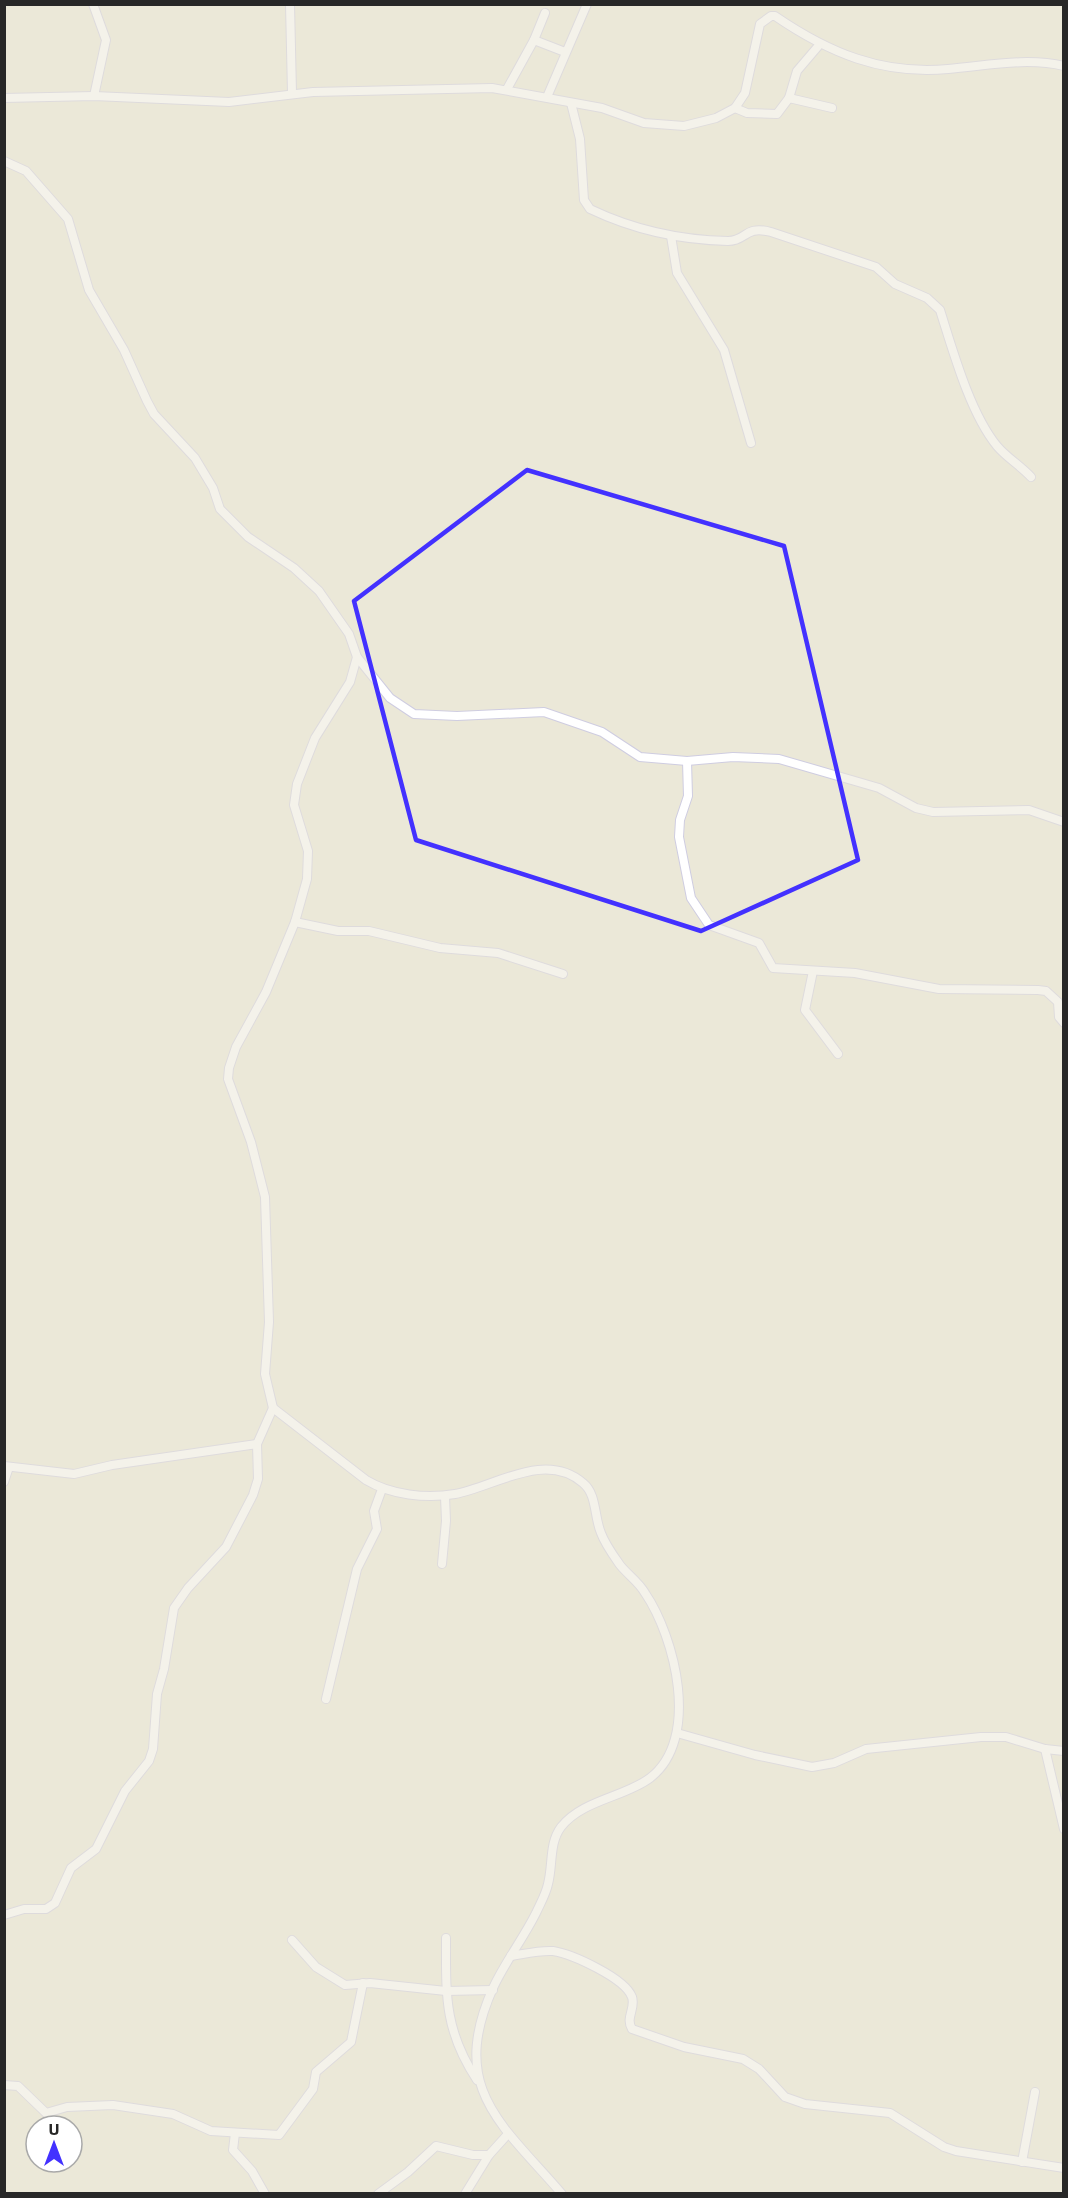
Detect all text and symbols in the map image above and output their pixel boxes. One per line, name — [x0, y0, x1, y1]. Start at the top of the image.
north arrow — [24, 2114, 84, 2174]
text: U — [49, 2119, 59, 2138]

